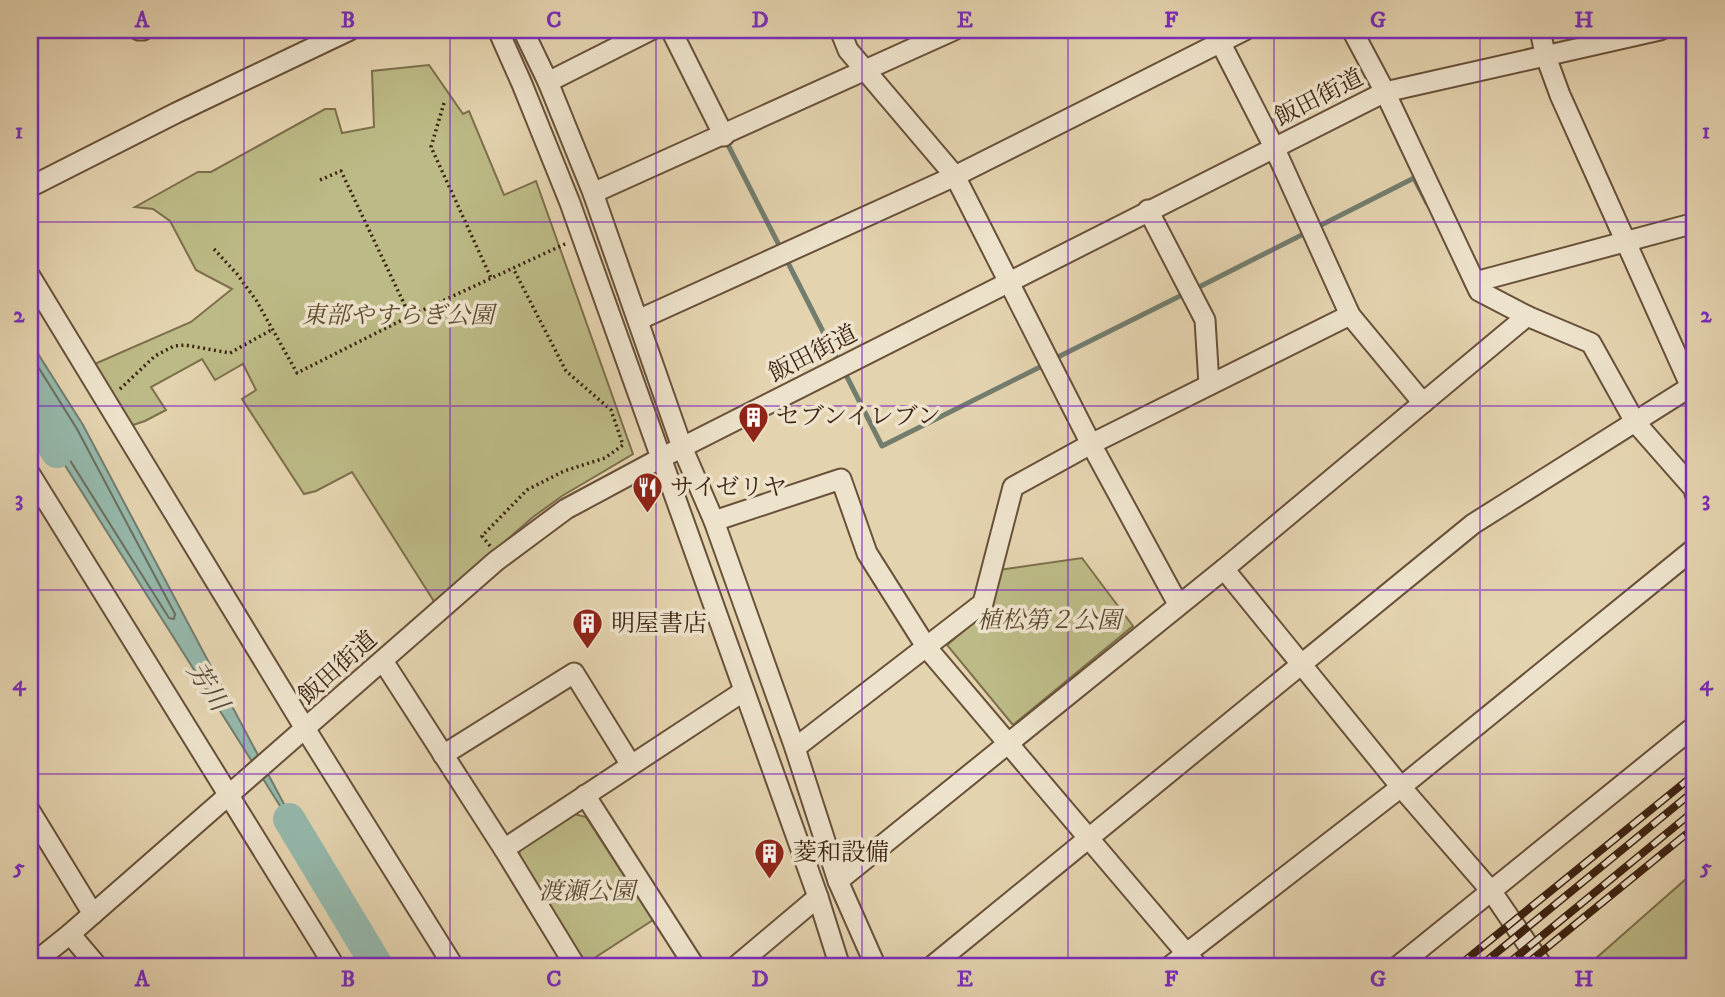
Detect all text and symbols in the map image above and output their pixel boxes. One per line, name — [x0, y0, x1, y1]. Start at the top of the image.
text: A — [134, 6, 151, 35]
text: B — [341, 6, 355, 35]
text: C — [546, 6, 562, 35]
text: D — [751, 6, 769, 35]
text: E — [957, 6, 973, 35]
text: F — [1164, 6, 1179, 35]
text: G — [1370, 6, 1386, 35]
text: H — [1574, 6, 1594, 35]
street label: 飯田街道 — [1269, 63, 1369, 133]
text: 1 — [15, 117, 23, 146]
text: 1 — [1702, 117, 1710, 146]
text: 2 — [13, 301, 25, 330]
park label: 東部やすらぎ公園 — [302, 301, 498, 331]
text: 2 — [1700, 301, 1712, 330]
street label: 飯田街道 — [763, 319, 863, 389]
building icon: セブンイレブン — [736, 400, 770, 444]
place label: セブンイレブン — [776, 402, 941, 432]
restaurant icon: サイゼリヤ — [630, 471, 664, 515]
place label: サイゼリヤ — [670, 473, 787, 503]
text: 3 — [15, 485, 23, 514]
text: 3 — [1702, 485, 1710, 514]
park label: 植松第２公園 — [977, 606, 1125, 636]
building icon: 明屋書店 — [571, 607, 605, 651]
place label: 明屋書店 — [611, 609, 707, 639]
street label: 飯田街道 — [292, 625, 384, 711]
water label: 芳川 — [179, 656, 237, 720]
text: 4 — [12, 669, 27, 698]
text: 4 — [1699, 669, 1714, 698]
building icon: 菱和設備 — [753, 836, 787, 880]
place label: 菱和設備 — [793, 838, 889, 868]
text: 5 — [12, 853, 25, 882]
text: 5 — [1699, 853, 1712, 882]
park label: 渡瀬公園 — [539, 877, 639, 907]
text: A — [134, 965, 151, 994]
text: B — [341, 965, 355, 994]
text: C — [546, 965, 562, 994]
text: D — [751, 965, 769, 994]
text: E — [957, 965, 973, 994]
text: F — [1164, 965, 1179, 994]
text: G — [1370, 965, 1386, 994]
text: H — [1574, 965, 1594, 994]

